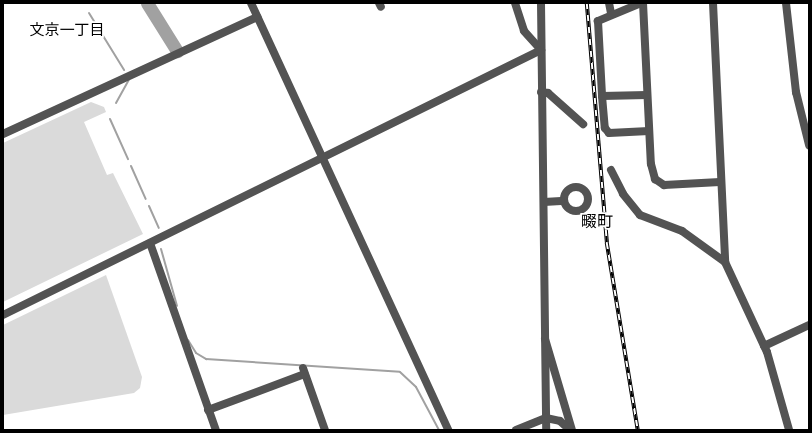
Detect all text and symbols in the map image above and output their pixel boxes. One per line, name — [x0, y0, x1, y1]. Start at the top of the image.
district label: 文京一丁目 — [30, 22, 104, 40]
district label: 畷町 — [581, 213, 613, 233]

